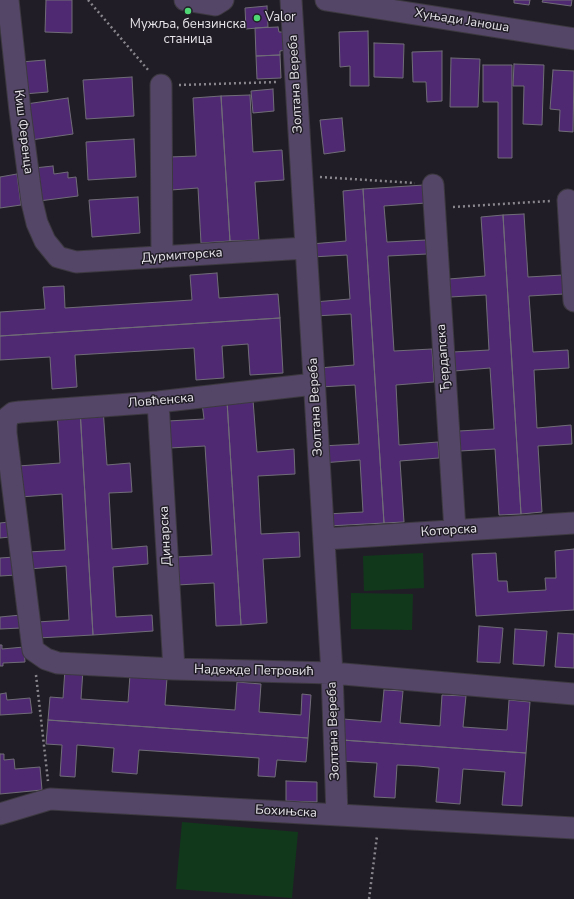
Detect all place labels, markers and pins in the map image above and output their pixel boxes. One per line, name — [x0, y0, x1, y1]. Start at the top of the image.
marker: Мужља, бензинска станица — [183, 6, 193, 16]
place label: Valor — [265, 10, 296, 26]
marker: Valor — [252, 13, 262, 23]
place label: Мужља, бензинска станица — [130, 17, 246, 48]

